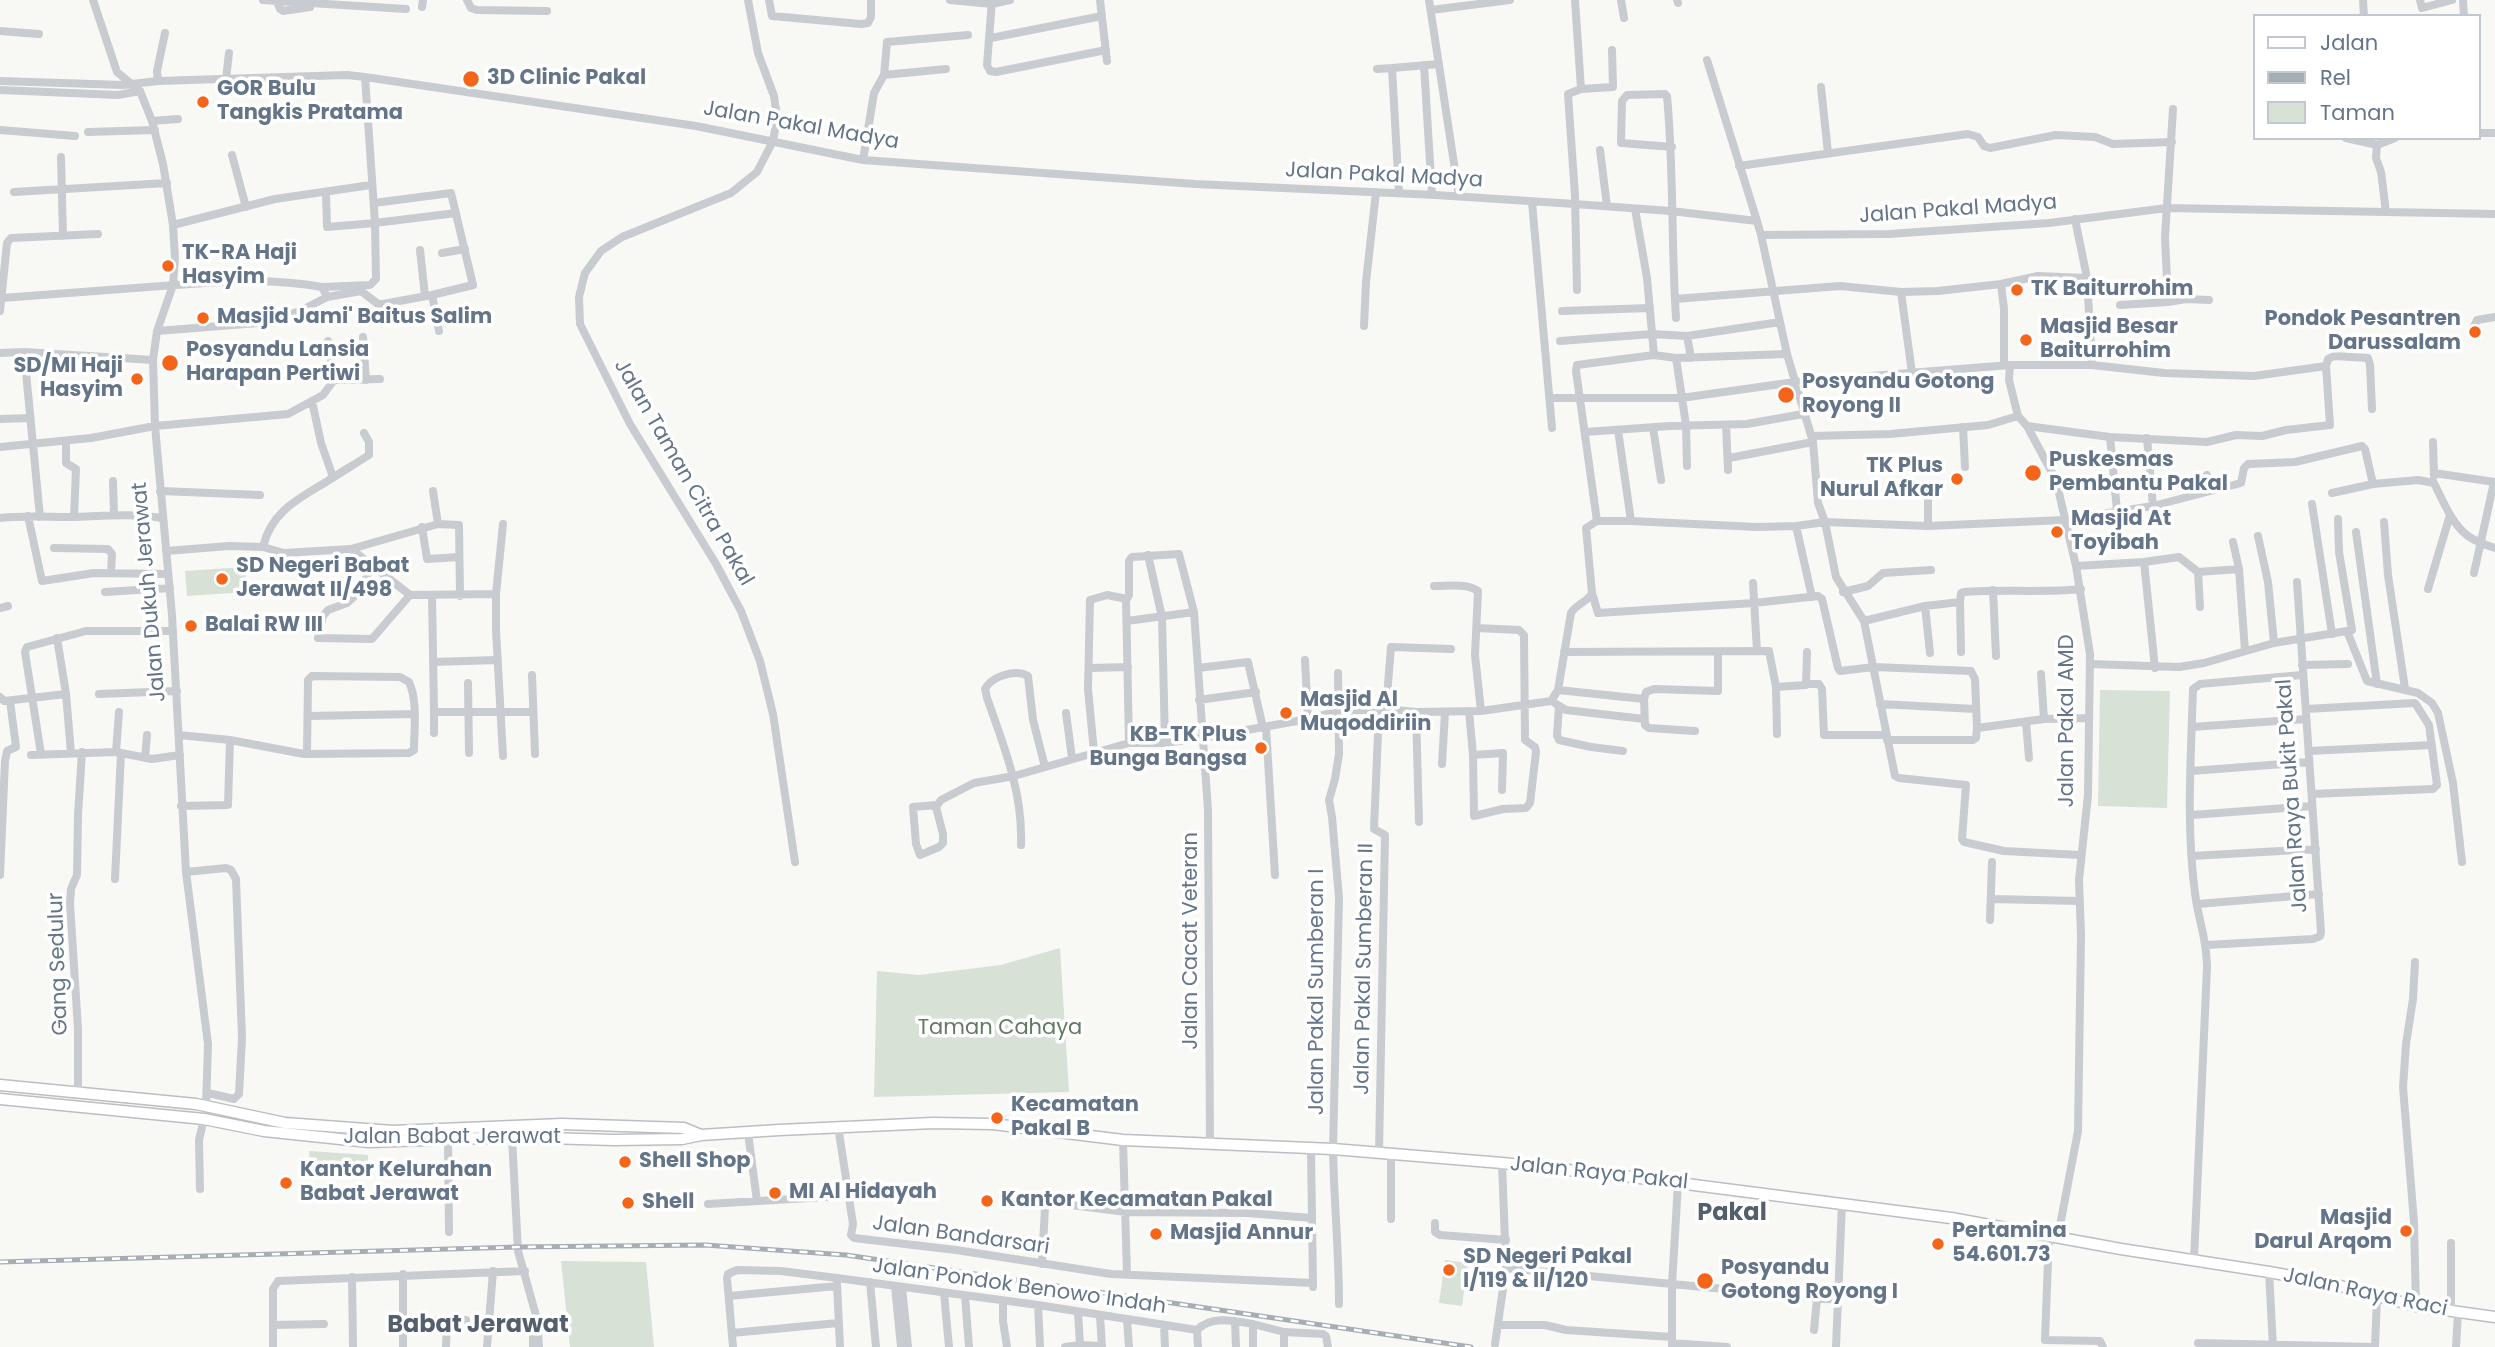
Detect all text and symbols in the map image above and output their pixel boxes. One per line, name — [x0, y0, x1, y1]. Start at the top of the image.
legend — [2254, 14, 2481, 140]
text: Jalan — [2320, 28, 2378, 57]
text: Rel — [2320, 63, 2351, 92]
place label: 3D Clinic Pakal — [487, 66, 646, 92]
marker: 3D Clinic Pakal — [461, 69, 481, 89]
place label: GOR Bulu Tangkis Pratama — [217, 77, 403, 127]
marker: GOR Bulu Tangkis Pratama — [195, 94, 211, 110]
street label: Jalan Pakal Madya — [701, 96, 901, 156]
text: Taman — [2320, 98, 2395, 127]
street label: Jalan Pakal Madya — [1284, 158, 1484, 194]
street label: Jalan Pakal Madya — [1858, 191, 2058, 229]
place label: TK-RA Haji Hasyim — [182, 241, 297, 291]
marker: TK-RA Haji Hasyim — [160, 258, 176, 274]
place label: TK Baiturrohim — [2031, 277, 2193, 303]
marker: TK Baiturrohim — [2009, 282, 2025, 298]
place label: Masjid Jami' Baitus Salim — [217, 305, 492, 331]
place label: Pondok Pesantren Darussalam — [2265, 307, 2461, 357]
marker: Masjid Jami' Baitus Salim — [195, 310, 211, 326]
place label: Masjid Besar Baiturrohim — [2040, 315, 2178, 365]
marker: Pondok Pesantren Darussalam — [2467, 324, 2483, 340]
marker: Masjid Besar Baiturrohim — [2018, 332, 2034, 348]
place label: Posyandu Lansia Harapan Pertiwi — [186, 338, 369, 388]
marker: Posyandu Lansia Harapan Pertiwi — [160, 353, 180, 373]
place label: SD/MI Haji Hasyim — [13, 354, 123, 404]
street label: Jalan Taman Citra Pakal — [608, 355, 758, 591]
place label: Posyandu Gotong Royong II — [1802, 370, 1994, 420]
marker: SD/MI Haji Hasyim — [129, 371, 145, 387]
marker: Posyandu Gotong Royong II — [1776, 385, 1796, 405]
place label: Puskesmas Pembantu Pakal — [2049, 448, 2228, 498]
place label: TK Plus Nurul Afkar — [1820, 454, 1943, 504]
marker: Puskesmas Pembantu Pakal — [2023, 463, 2043, 483]
marker: TK Plus Nurul Afkar — [1949, 471, 1965, 487]
street label: Jalan Dukuh Jerawat — [128, 481, 172, 703]
place label: Masjid At Toyibah — [2071, 507, 2171, 557]
marker: Masjid At Toyibah — [2049, 524, 2065, 540]
place label: SD Negeri Babat Jerawat II/498 — [236, 554, 409, 604]
marker: SD Negeri Babat Jerawat II/498 — [214, 571, 230, 587]
place label: Balai RW III — [205, 613, 323, 639]
marker: Balai RW III — [183, 618, 199, 634]
street label: Jalan Pakal AMD — [2055, 635, 2081, 807]
street label: Jalan Raya Bukit Pakal — [2272, 678, 2314, 914]
place label: Masjid Al Muqoddiriin — [1300, 688, 1431, 738]
marker: Masjid Al Muqoddiriin — [1278, 705, 1294, 721]
place label: KB-TK Plus Bunga Bangsa — [1089, 723, 1247, 773]
marker: KB-TK Plus Bunga Bangsa — [1253, 740, 1269, 756]
street label: Jalan Cacat Veteran — [1179, 832, 1205, 1050]
street label: Jalan Pakal Sumberan II — [1350, 843, 1380, 1095]
street label: Jalan Pakal Sumberan I — [1305, 869, 1331, 1115]
street label: Gang Sedulur — [44, 892, 74, 1036]
park label: Taman Cahaya — [918, 1016, 1082, 1042]
place label: Kecamatan Pakal B — [1011, 1093, 1139, 1143]
marker: Kecamatan Pakal B — [989, 1110, 1005, 1126]
street label: Jalan Babat Jerawat — [343, 1125, 561, 1151]
place label: Shell Shop — [639, 1149, 751, 1175]
street label: Jalan Raya Pakal — [1509, 1152, 1689, 1196]
marker: Shell Shop — [617, 1154, 633, 1170]
place label: Kantor Kelurahan Babat Jerawat — [300, 1158, 492, 1208]
marker: Kantor Kelurahan Babat Jerawat — [278, 1175, 294, 1191]
place label: MI Al Hidayah — [789, 1180, 937, 1206]
marker: MI Al Hidayah — [767, 1185, 783, 1201]
place label: Kantor Kecamatan Pakal — [1001, 1188, 1273, 1214]
place label: Shell — [642, 1190, 694, 1216]
marker: Kantor Kecamatan Pakal — [979, 1193, 995, 1209]
marker: Shell — [620, 1195, 636, 1211]
district label: Pakal — [1697, 1200, 1767, 1228]
place label: Masjid Darul Arqom — [2254, 1206, 2392, 1256]
street label: Jalan Bandarsari — [871, 1211, 1051, 1261]
place label: Pertamina 54.601.73 — [1952, 1219, 2067, 1269]
place label: Masjid Annur — [1170, 1221, 1313, 1247]
marker: Masjid Darul Arqom — [2398, 1223, 2414, 1239]
marker: Masjid Annur — [1148, 1226, 1164, 1242]
marker: Pertamina 54.601.73 — [1930, 1236, 1946, 1252]
place label: SD Negeri Pakal I/119 & II/120 — [1463, 1245, 1632, 1295]
street label: Jalan Pondok Benowo Indah — [871, 1254, 1167, 1320]
place label: Posyandu Gotong Royong I — [1721, 1256, 1898, 1306]
marker: SD Negeri Pakal I/119 & II/120 — [1441, 1262, 1457, 1278]
street label: Jalan Raya Raci — [2281, 1263, 2449, 1323]
marker: Posyandu Gotong Royong I — [1695, 1271, 1715, 1291]
district label: Babat Jerawat — [387, 1312, 569, 1340]

